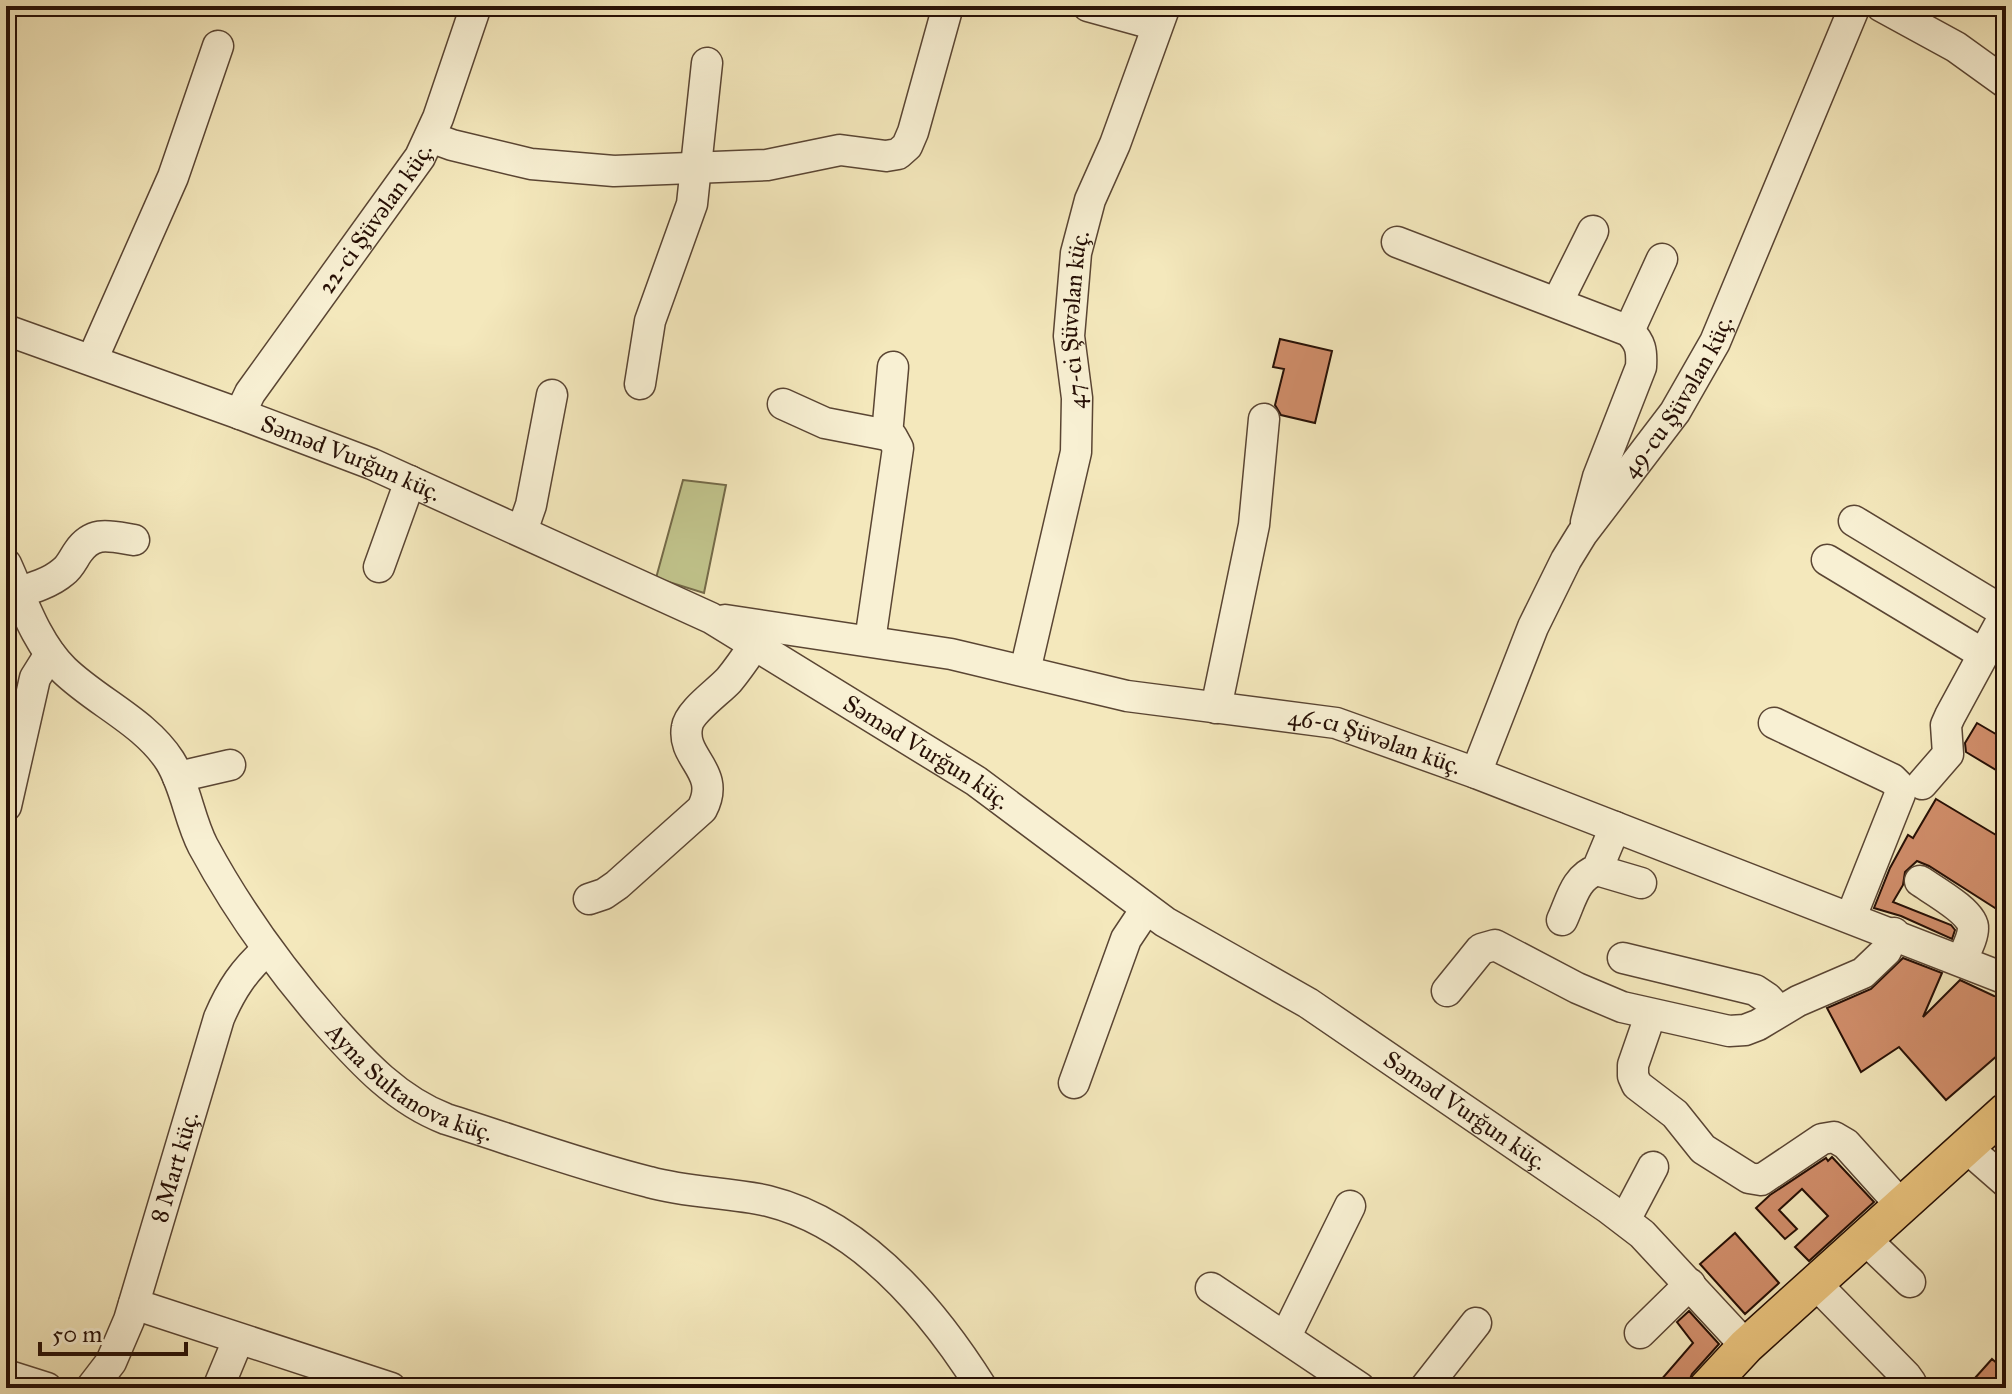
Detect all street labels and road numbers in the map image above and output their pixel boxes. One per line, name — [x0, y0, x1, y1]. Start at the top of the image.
street label: 22-ci Şüvəlan küç. — [311, 139, 439, 300]
street label: 47-ci Şüvəlan küç. — [1054, 227, 1096, 409]
street label: 49-cu Şüvəlan küç. — [1615, 311, 1739, 484]
street label: Səməd Vurğun küç. — [257, 408, 446, 508]
street label: Səməd Vurğun küç. — [838, 688, 1016, 816]
street label: 46-cı Şüvəlan küç. — [1286, 702, 1465, 781]
street label: Ayna Sultanova küç. — [319, 1016, 497, 1148]
street label: Səməd Vurğun küç. — [1378, 1044, 1553, 1177]
street label: 8 Mart küç. — [144, 1108, 205, 1226]

